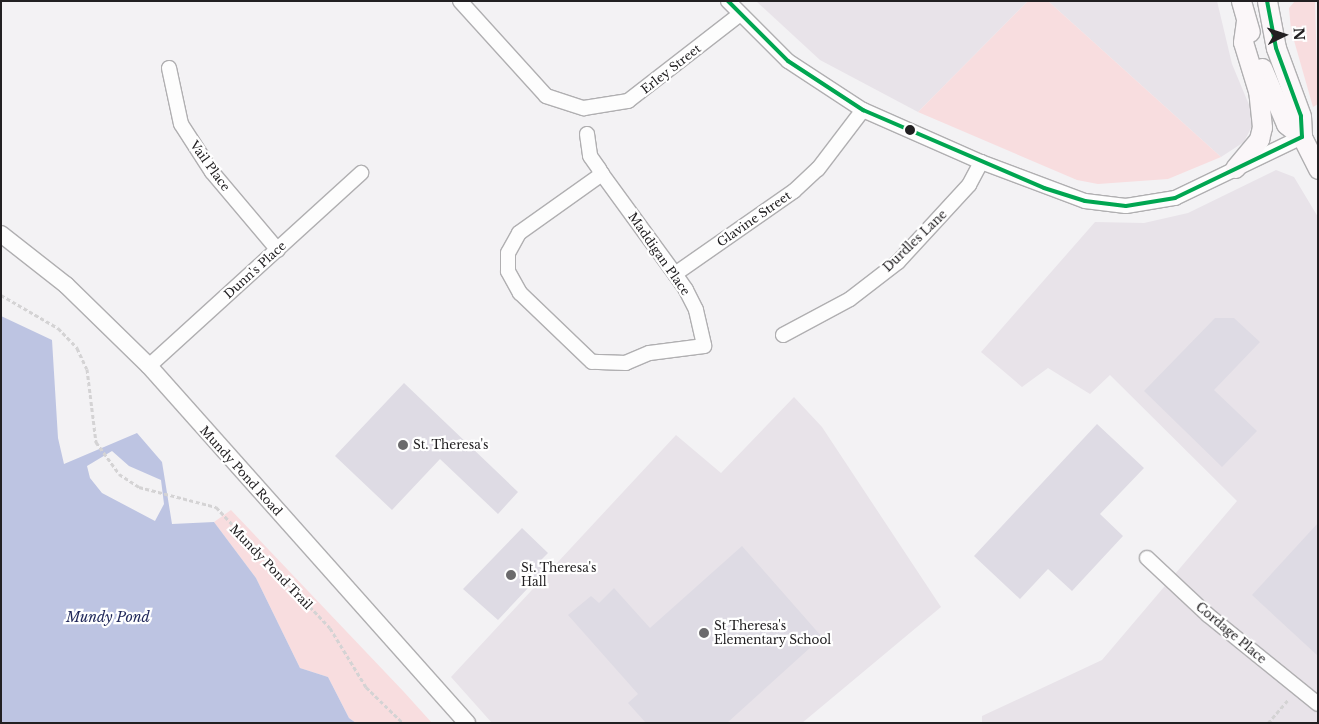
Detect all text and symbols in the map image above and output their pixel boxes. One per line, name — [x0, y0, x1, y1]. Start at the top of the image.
north arrow — [1259, 10, 1309, 60]
text: N — [1290, 27, 1308, 41]
street label: Erley Street — [638, 41, 704, 97]
unlabelled marker — [905, 125, 915, 135]
street label: Vail Place — [187, 138, 233, 194]
street label: Glavine Street — [714, 188, 794, 250]
street label: Durdles Lane — [880, 207, 950, 275]
street label: Maddigan Place — [625, 210, 693, 298]
street label: Dunn's Place — [221, 238, 289, 302]
street label: Mundy Pond Road — [197, 423, 285, 519]
place label: St. Theresa's — [413, 438, 489, 452]
marker: St. Theresa's — [397, 439, 409, 451]
street label: Mundy Pond Trail — [227, 521, 315, 613]
place label: St. Theresa's Hall — [521, 561, 597, 589]
marker: St. Theresa's Hall — [505, 569, 517, 581]
street label: Cordage Place — [1193, 599, 1269, 667]
water label: Mundy Pond — [66, 609, 150, 625]
place label: St Theresa's Elementary School — [714, 619, 832, 647]
marker: St Theresa's Elementary School — [698, 627, 710, 639]

